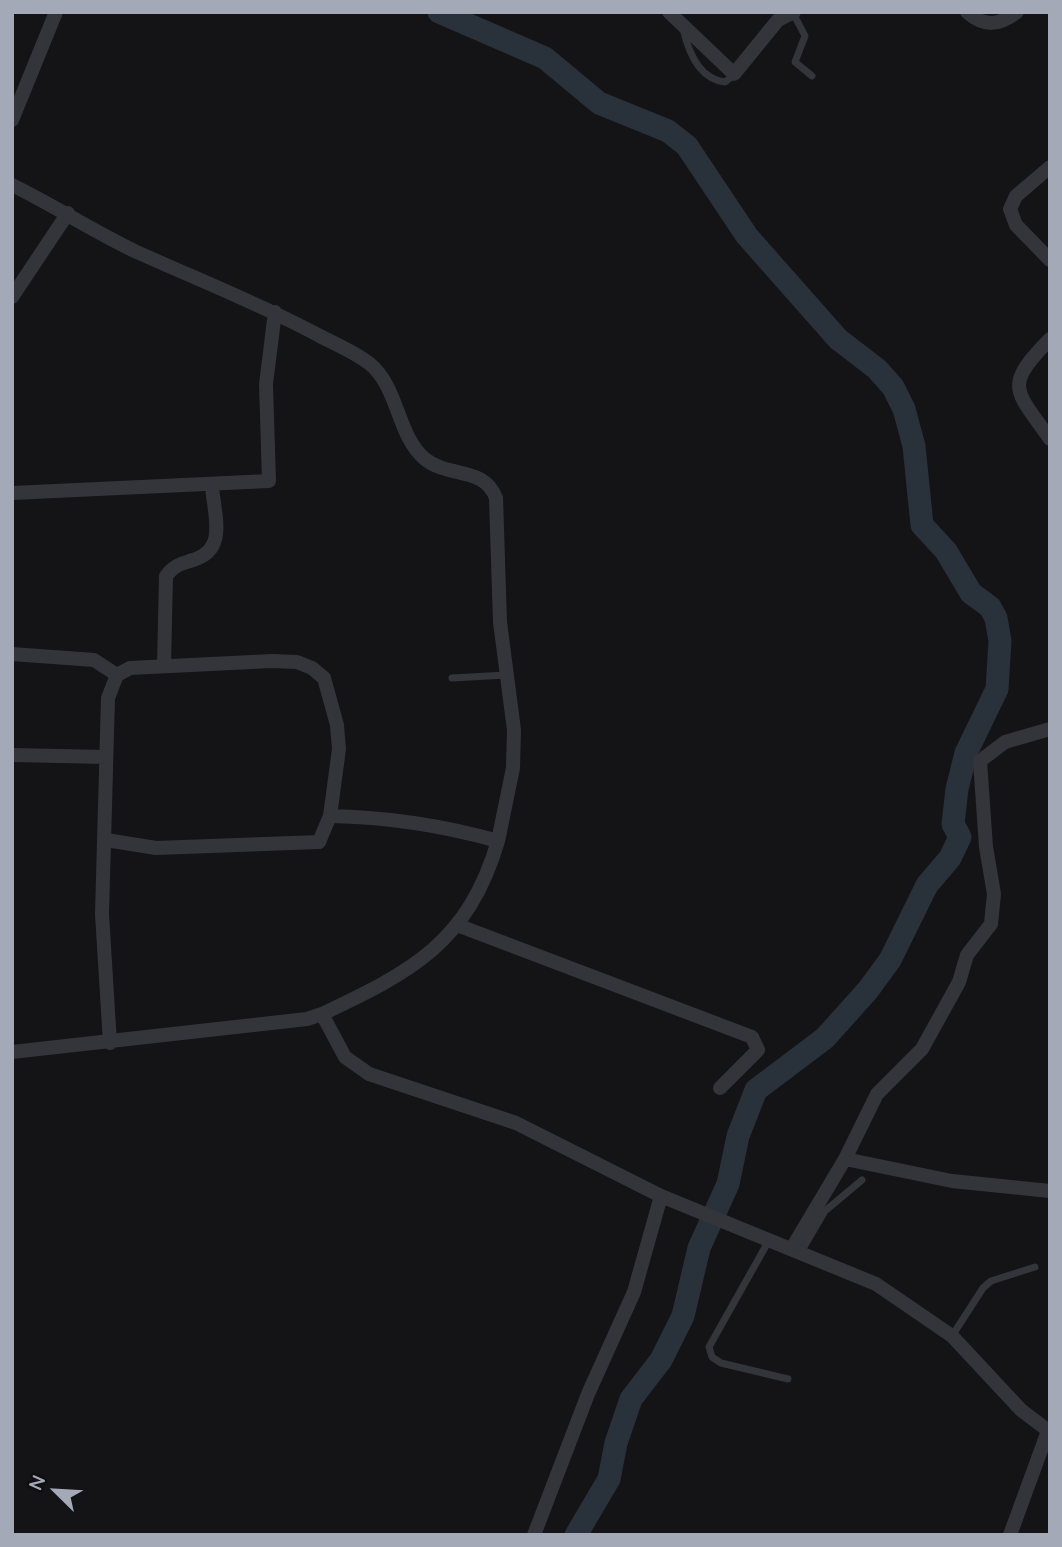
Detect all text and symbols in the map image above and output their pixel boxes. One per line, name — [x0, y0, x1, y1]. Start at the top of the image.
north arrow — [21, 1456, 91, 1526]
text: N — [23, 1471, 51, 1494]

